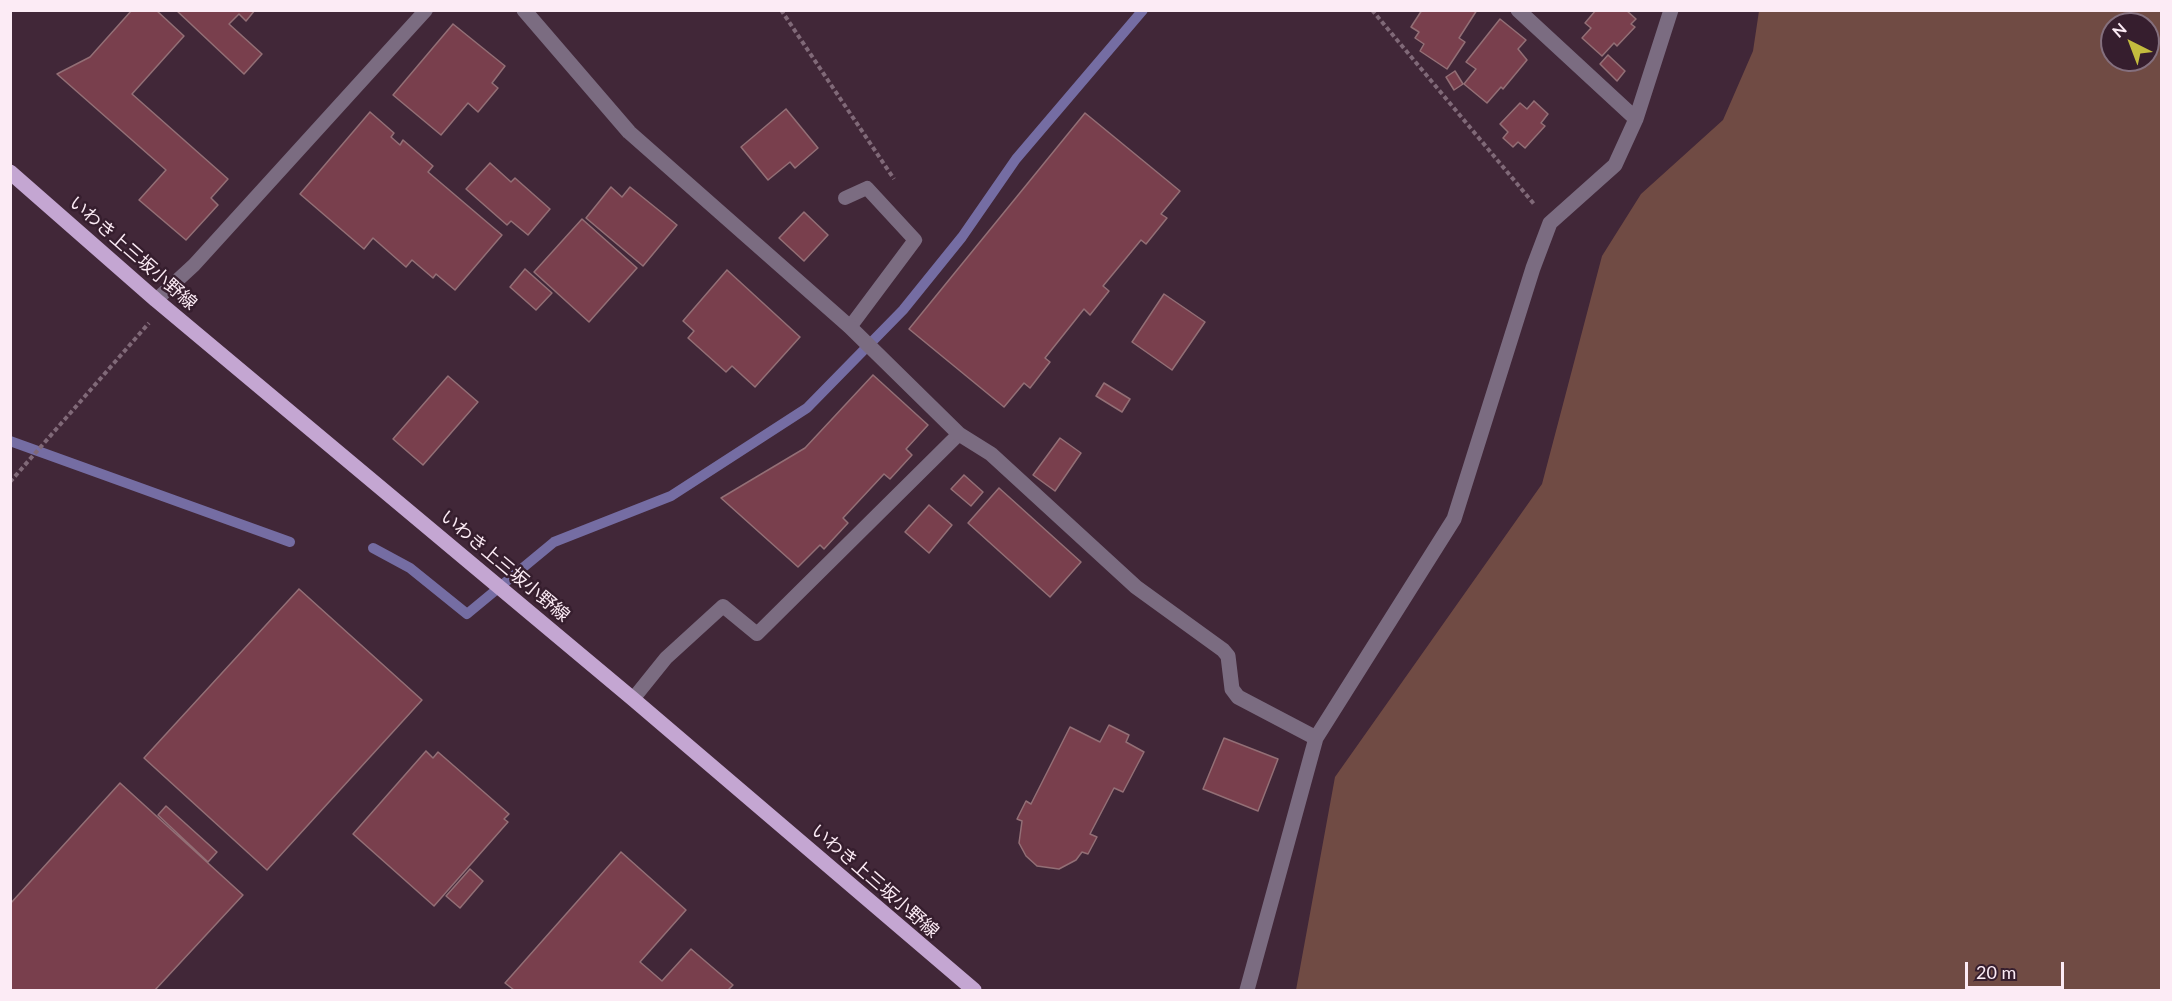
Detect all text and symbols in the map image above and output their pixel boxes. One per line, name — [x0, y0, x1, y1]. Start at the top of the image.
north arrow — [2100, 12, 2160, 72]
text: N — [2108, 19, 2130, 41]
street label: いわき上三坂小野線 — [65, 192, 201, 314]
street label: いわき上三坂小野線 — [436, 506, 574, 626]
street label: いわき上三坂小野線 — [807, 820, 943, 942]
scale bar — [1968, 950, 2067, 988]
text: 20 m — [1976, 961, 2016, 983]

